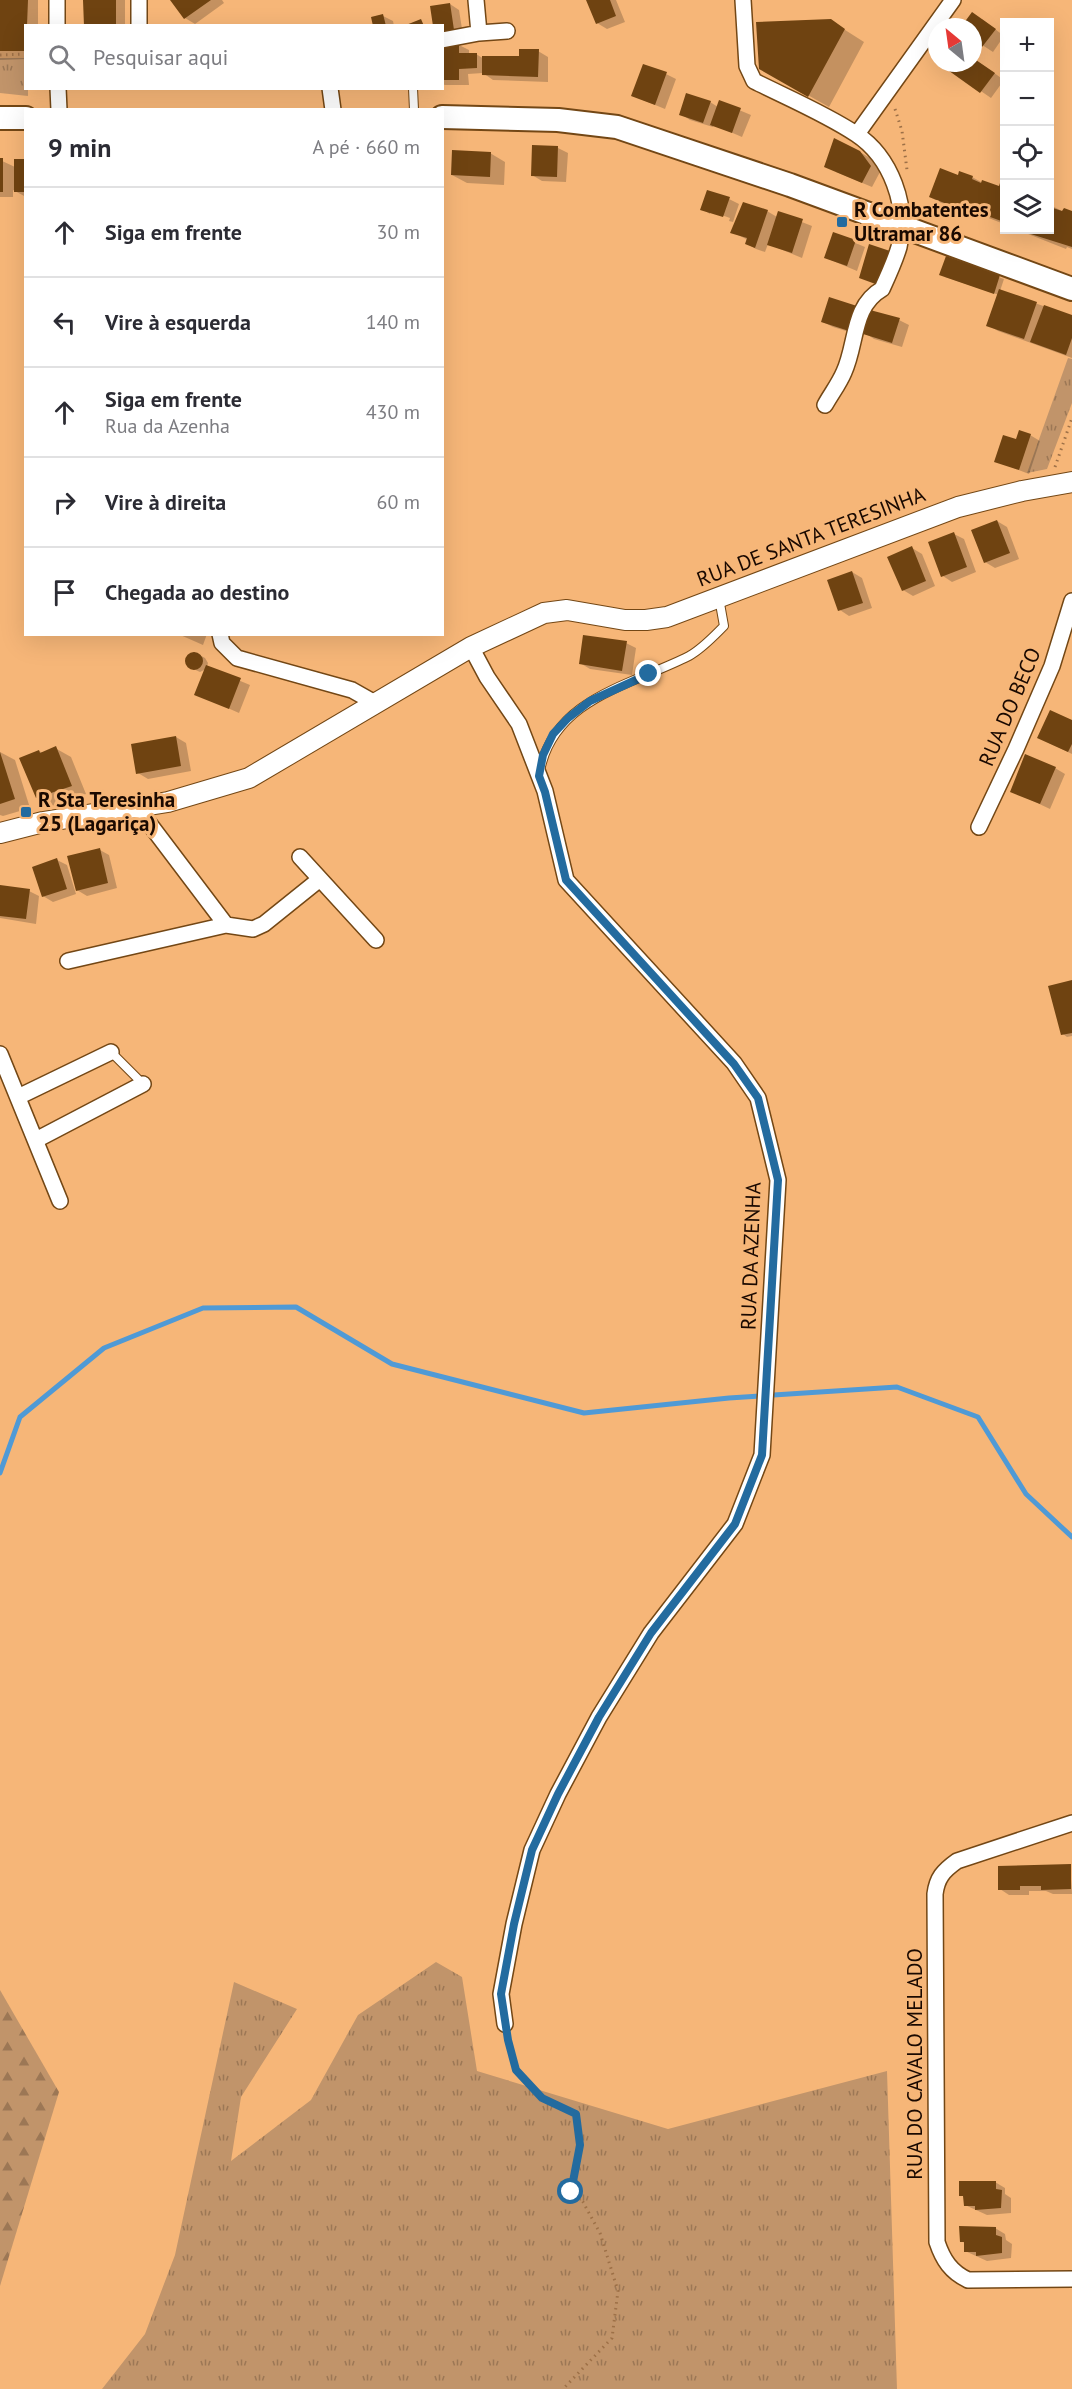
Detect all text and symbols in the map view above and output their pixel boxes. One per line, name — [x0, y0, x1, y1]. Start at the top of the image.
north arrow — [928, 18, 982, 72]
map controls — [1000, 18, 1054, 234]
button: + — [1000, 18, 1054, 72]
search box — [24, 24, 444, 90]
icon: search — [45, 41, 78, 74]
text: Pesquisar aqui — [93, 43, 229, 71]
button: − — [1000, 72, 1054, 126]
button: locate — [1000, 126, 1054, 180]
text: 9 min — [48, 131, 111, 164]
text: A pé · 660 m — [313, 134, 420, 160]
button: layers — [1000, 180, 1054, 234]
place label: R Combatentes Ultramar 86 — [854, 196, 989, 247]
marker: R Combatentes Ultramar 86 — [835, 215, 849, 229]
icon: ahead — [48, 216, 81, 249]
text: Siga em frente — [105, 218, 242, 246]
text: 30 m — [377, 219, 420, 245]
icon: left — [48, 306, 81, 339]
text: Vire à esquerda — [105, 308, 251, 336]
text: 140 m — [366, 309, 420, 335]
text: Siga em frente — [105, 385, 242, 413]
icon: ahead — [48, 396, 81, 429]
text: 430 m — [366, 399, 420, 425]
text: Rua da Azenha — [105, 413, 230, 439]
street label: RUA DE SANTA TERESINHA — [693, 480, 930, 593]
icon: right — [48, 486, 81, 519]
text: Vire à direita — [105, 488, 226, 516]
text: 60 m — [377, 489, 420, 515]
icon: arrive — [48, 576, 81, 609]
text: Chegada ao destino — [105, 578, 289, 606]
street label: RUA DO BECO — [972, 643, 1047, 770]
route end — [635, 660, 661, 686]
place label: R Sta Teresinha 25 (Lagariça) — [38, 786, 175, 837]
marker: R Sta Teresinha 25 (Lagariça) — [19, 805, 33, 819]
street label: RUA DA AZENHA — [734, 1181, 767, 1330]
street label: RUA DO CAVALO MELADO — [901, 1948, 928, 2180]
route start — [557, 2178, 583, 2204]

